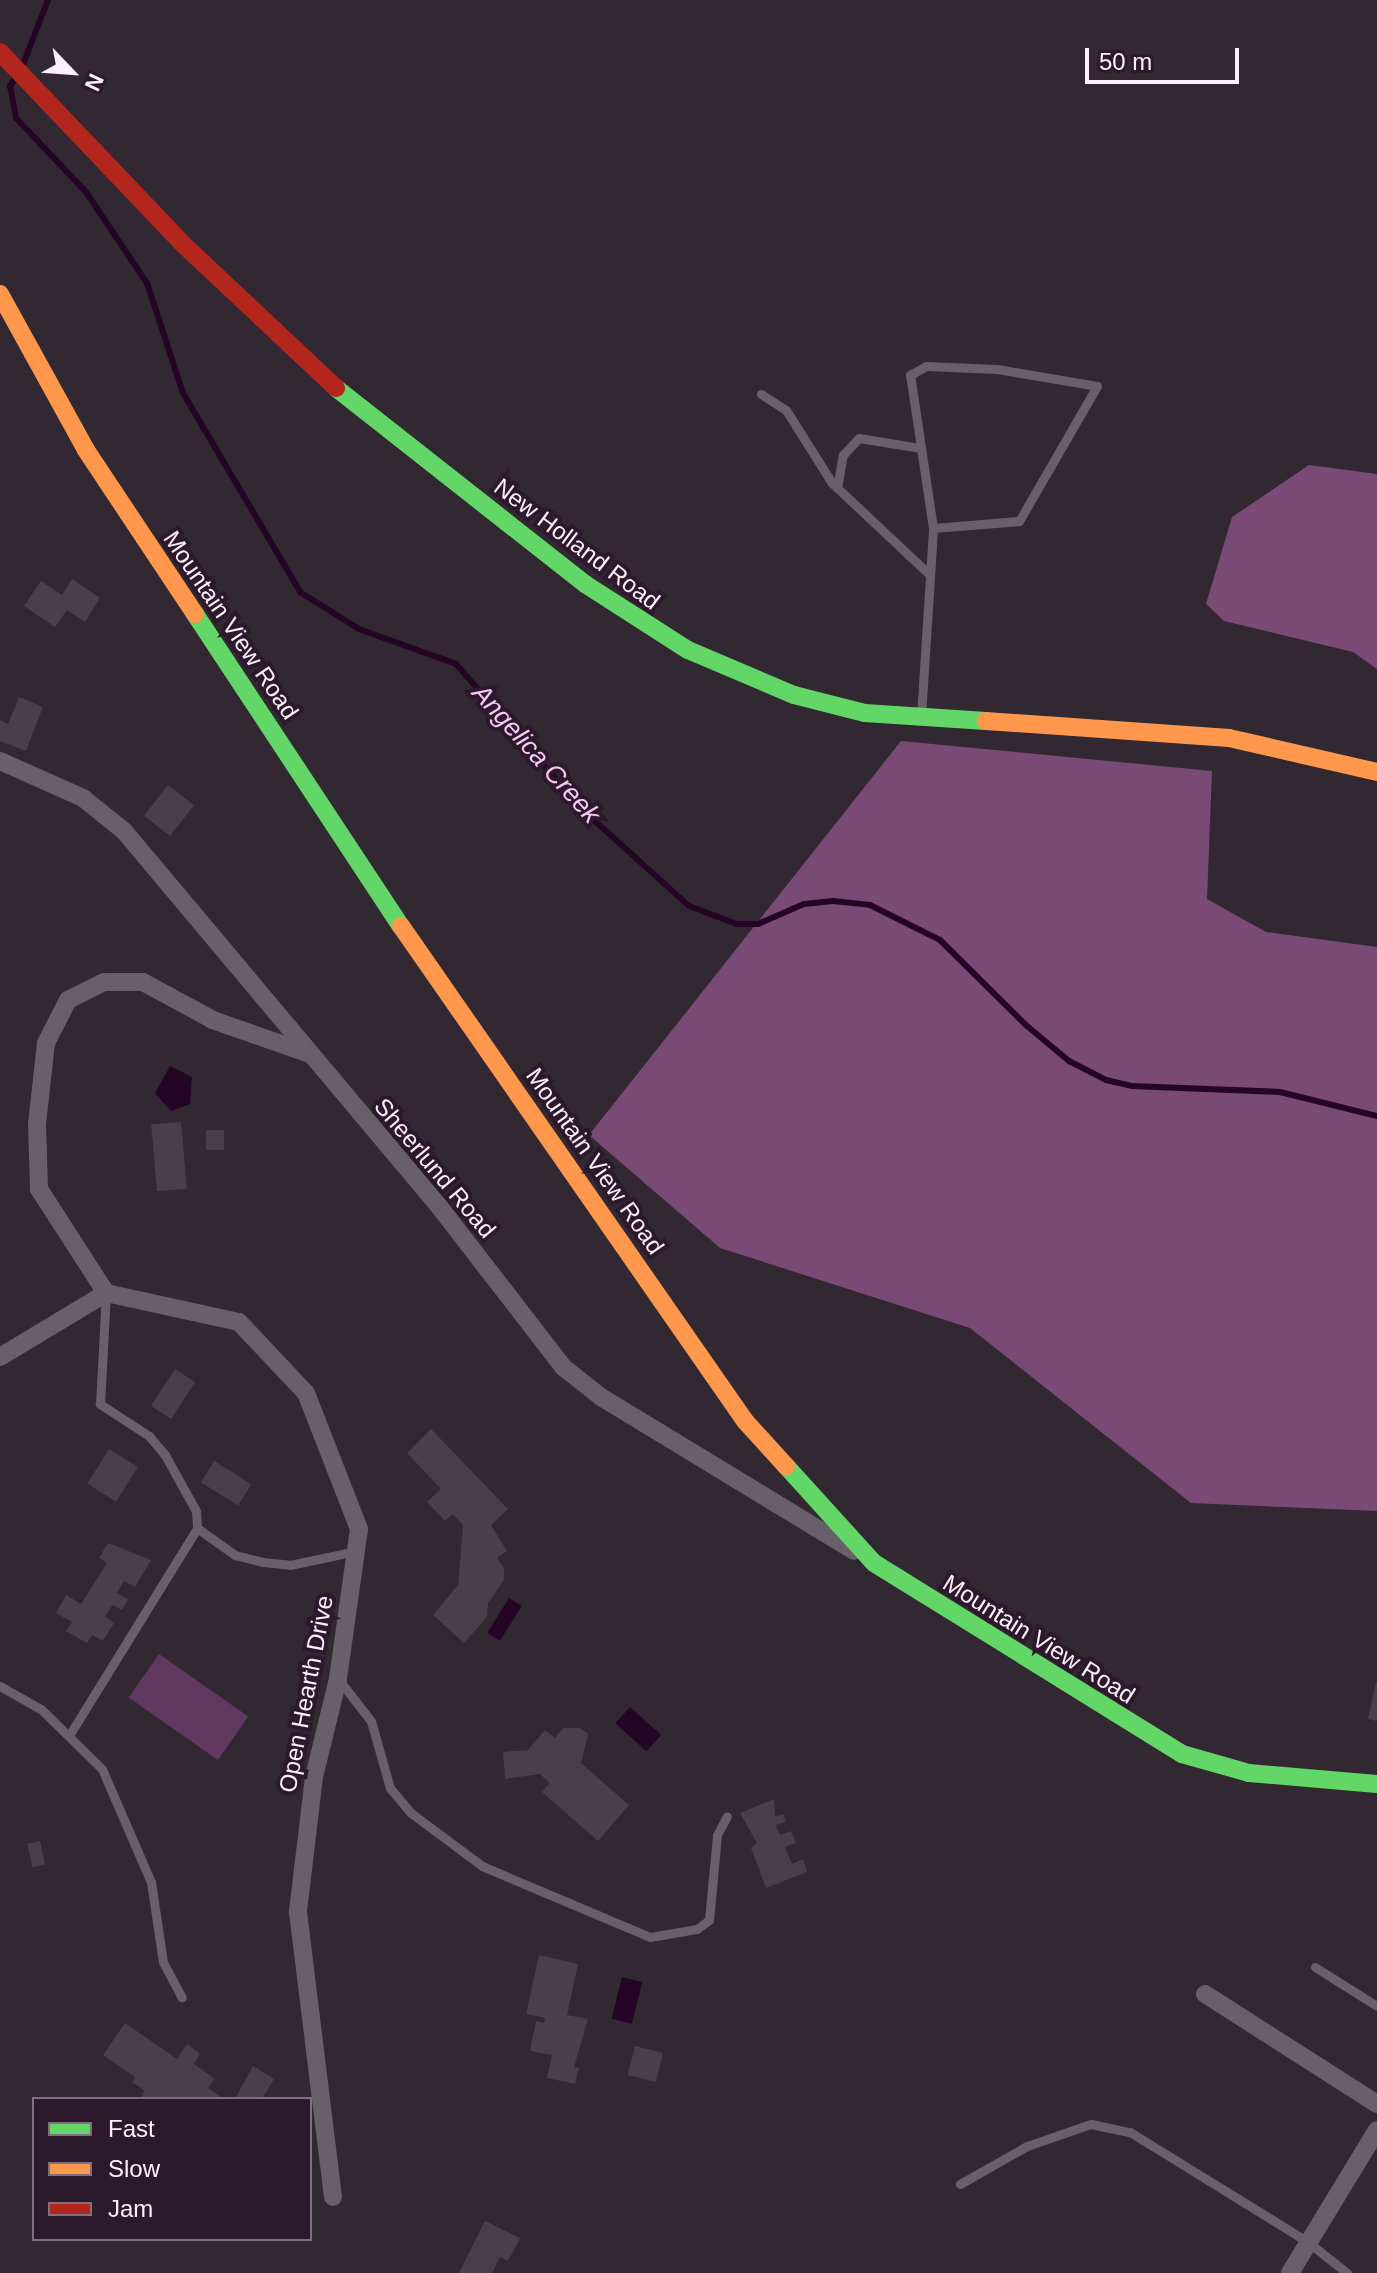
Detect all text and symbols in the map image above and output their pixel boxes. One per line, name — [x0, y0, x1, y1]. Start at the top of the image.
north arrow — [32, 32, 112, 112]
scale bar — [1089, 32, 1243, 82]
text: 50 m — [1099, 48, 1152, 75]
text: N — [80, 70, 109, 95]
street label: New Holland Road — [488, 472, 666, 616]
street label: Mountain View Road — [157, 525, 305, 725]
water label: Angelica Creek — [465, 678, 607, 830]
street label: Mountain View Road — [520, 1062, 670, 1260]
street label: Sheerlund Road — [368, 1092, 502, 1244]
street label: Mountain View Road — [938, 1568, 1140, 1710]
street label: Open Hearth Drive — [273, 1593, 339, 1795]
legend — [32, 2097, 312, 2241]
text: Fast — [108, 2115, 155, 2142]
text: Slow — [108, 2155, 160, 2182]
text: Jam — [108, 2195, 153, 2222]

